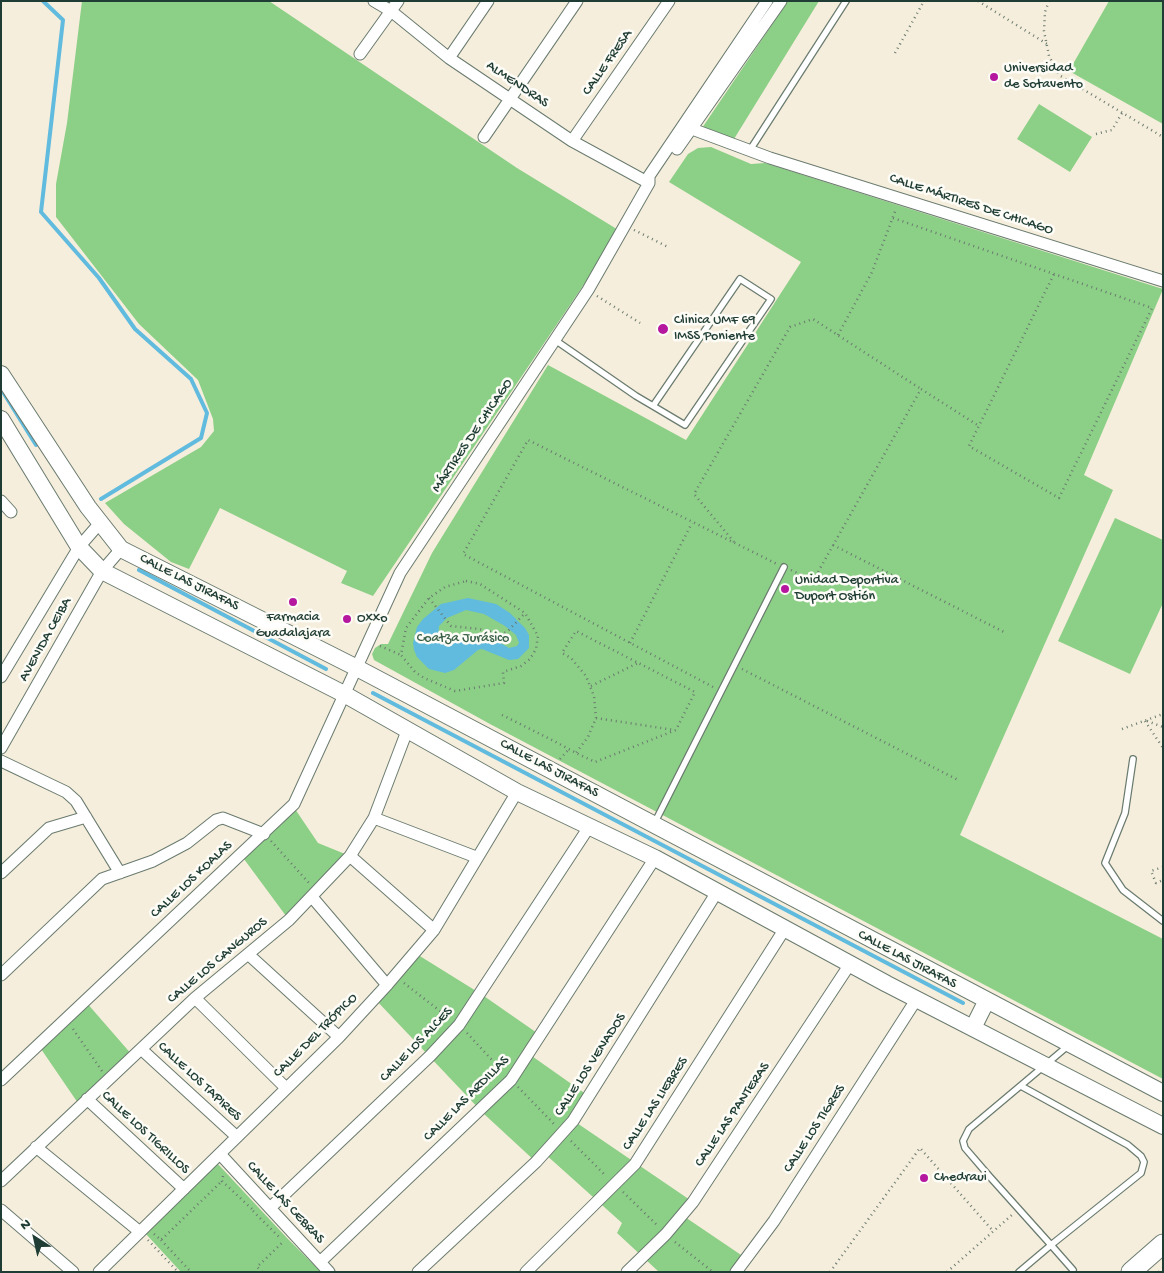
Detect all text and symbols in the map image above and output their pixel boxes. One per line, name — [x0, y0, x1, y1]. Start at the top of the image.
street label: CALLE FRESA — [579, 27, 637, 99]
street label: ALMENDRAS — [482, 58, 552, 112]
place label: Universidad de Sotavento — [1004, 61, 1083, 94]
marker: Universidad de Sotavento — [988, 71, 1000, 83]
street label: CALLE MÁRTIRES DE CHICAGO — [887, 171, 1055, 239]
place label: Clinica UMF 69 IMSS Poniente — [674, 313, 756, 346]
marker: Clinica UMF 69 IMSS Poniente — [656, 322, 670, 336]
street label: MÁRTIRES DE CHICAGO — [429, 376, 517, 496]
street label: CALLE LAS JIRAFAS — [136, 551, 242, 615]
place label: Unidad Deportiva Duport Ostión — [795, 573, 898, 606]
marker: Unidad Deportiva Duport Ostión — [779, 583, 791, 595]
street label: AVENIDA CEIBA — [16, 595, 76, 685]
marker: Farmacia Guadalajara — [287, 596, 299, 608]
place label: Farmacia Guadalajara — [256, 610, 330, 642]
place label: Oxxo — [357, 611, 387, 627]
marker: Oxxo — [341, 613, 353, 625]
park label: Coatza Jurásico — [417, 631, 509, 647]
street label: CALLE LAS JIRAFAS — [497, 736, 601, 802]
street label: CALLE LOS KOALAS — [148, 838, 236, 922]
street label: CALLE LOS CANGUROS — [164, 914, 272, 1008]
street label: CALLE LAS JIRAFAS — [855, 927, 959, 993]
street label: CALLE DEL TRÓPICO — [270, 990, 362, 1082]
street label: CALLE LOS ALCES — [377, 1004, 457, 1086]
street label: CALLE LOS VENADOS — [551, 1010, 631, 1120]
street label: CALLE LOS TAPIRES — [153, 1039, 245, 1125]
street label: CALLE LAS ARDILLAS — [421, 1053, 513, 1145]
street label: CALLE LAS LIEBRES — [619, 1054, 693, 1154]
street label: CALLE LAS PANTERAS — [692, 1059, 774, 1171]
street label: CALLE LOS TIGRES — [780, 1082, 850, 1176]
street label: CALLE LOS TIGRILLOS — [97, 1088, 193, 1178]
street label: CALLE LAS CEBRAS — [242, 1158, 328, 1248]
place label: Chedraui — [934, 1170, 987, 1186]
marker: Chedraui — [918, 1172, 930, 1184]
north arrow — [10, 1213, 60, 1263]
text: N — [17, 1216, 35, 1235]

